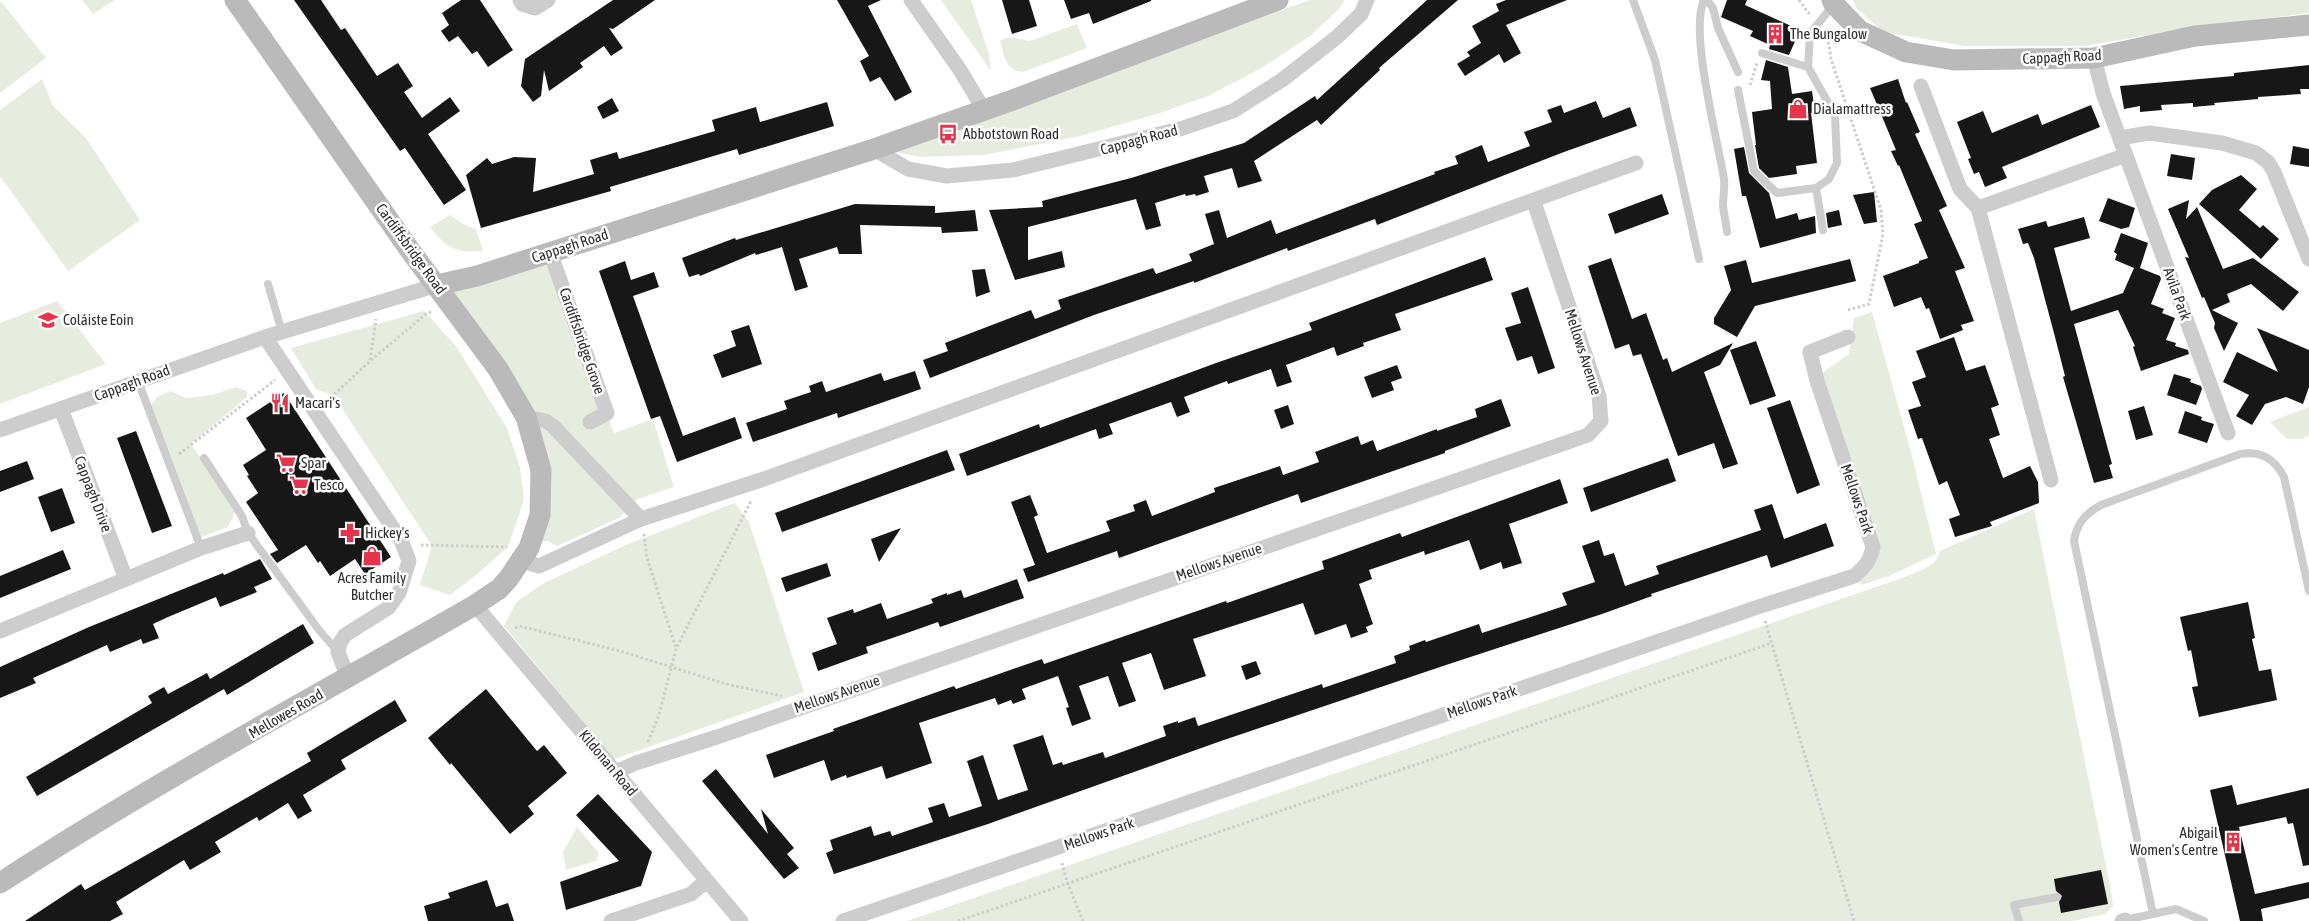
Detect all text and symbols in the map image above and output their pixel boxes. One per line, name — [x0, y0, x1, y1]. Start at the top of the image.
building icon: The Bungalow — [1764, 23, 1786, 45]
place label: The Bungalow — [1790, 25, 1867, 42]
street label: Cappagh Road — [2022, 46, 2102, 67]
shop icon: Dialamattress — [1787, 98, 1809, 120]
place label: Dialamattress — [1813, 100, 1891, 117]
street label: Cappagh Road — [1098, 121, 1179, 158]
bus stop icon: Abbotstown Road — [937, 123, 959, 145]
place label: Abbotstown Road — [963, 125, 1059, 142]
street label: Cardiffsbridge Road — [373, 200, 450, 297]
street label: Cappagh Road — [529, 225, 610, 266]
street label: Avila Park — [2160, 265, 2195, 323]
street label: Cardiffsbridge Grove — [556, 285, 609, 396]
street label: Mellows Avenue — [1562, 307, 1605, 397]
school or university icon: Coláiste Eoin — [37, 309, 59, 331]
place label: Coláiste Eoin — [63, 311, 134, 328]
street label: Cappagh Road — [92, 361, 172, 404]
restaurant icon: Macari's — [269, 392, 291, 414]
place label: Macari's — [295, 394, 340, 411]
supermarket icon: Spar — [275, 452, 297, 474]
street label: Cappagh Drive — [71, 454, 116, 534]
place label: Spar — [301, 454, 326, 471]
street label: Mellows Park — [1838, 462, 1878, 536]
supermarket icon: Tesco — [288, 474, 310, 496]
place label: Tesco — [314, 476, 344, 493]
pharmacy icon: Hickey's — [339, 522, 361, 544]
place label: Hickey's — [365, 524, 410, 541]
street label: Mellows Avenue — [1174, 539, 1264, 584]
shop icon: Acres Family Butcher — [361, 545, 383, 567]
place label: Acres Family Butcher — [338, 569, 406, 603]
street label: Mellows Avenue — [792, 671, 882, 716]
street label: Mellows Park — [1445, 681, 1519, 721]
street label: Mellowes Road — [245, 685, 326, 742]
street label: Kildonan Road — [576, 726, 641, 799]
street label: Mellows Park — [1062, 813, 1136, 853]
place label: Abigail Women's Centre — [2130, 824, 2218, 858]
building icon: Abigail Women's Centre — [2222, 831, 2244, 853]

